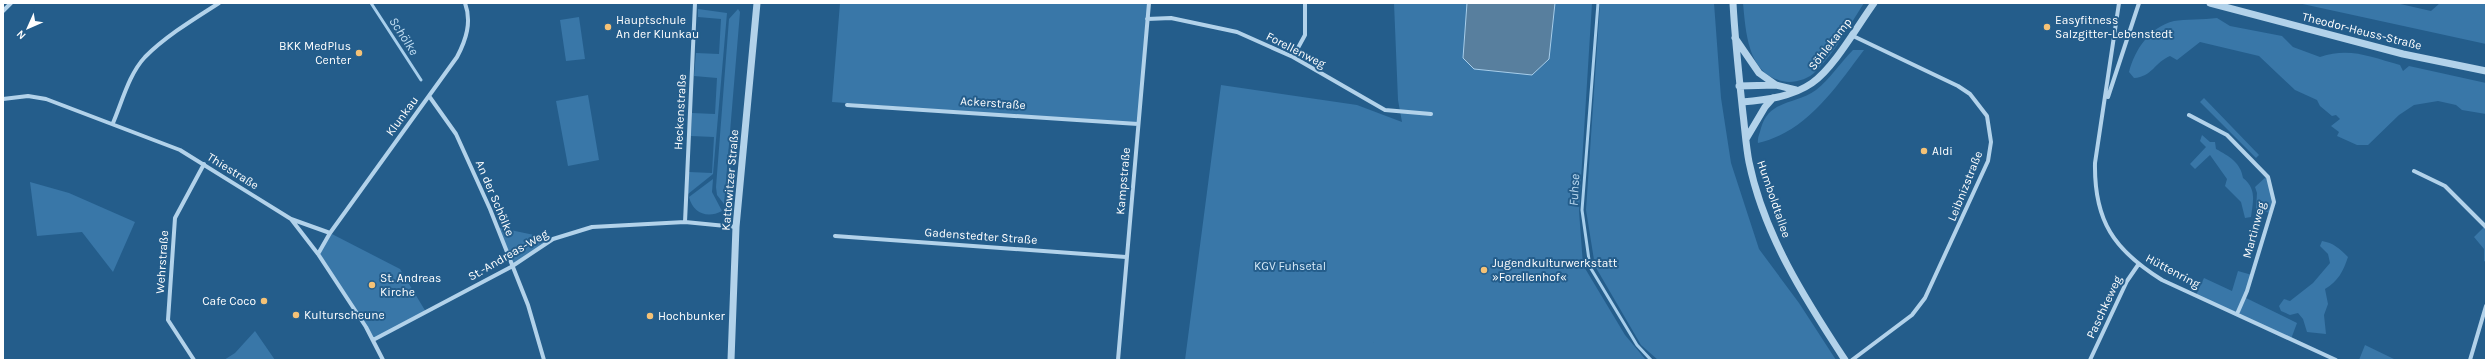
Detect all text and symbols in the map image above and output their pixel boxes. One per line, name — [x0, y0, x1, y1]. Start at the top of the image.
north arrow — [8, 8, 48, 48]
street label: Theodor-Heuss-Straße — [2301, 9, 2423, 53]
place label: Hauptschule An der Klunkau — [616, 13, 699, 41]
place label: Easyfitness Salzgitter-Lebenstedt — [2055, 13, 2173, 41]
water label: Schölke — [386, 14, 422, 58]
street label: Söhlekamp — [1805, 15, 1855, 73]
marker: Hauptschule An der Klunkau — [603, 22, 613, 32]
marker: Easyfitness Salzgitter-Lebenstedt — [2042, 22, 2052, 32]
text: N — [14, 27, 29, 42]
street label: Forellenweg — [1264, 29, 1328, 71]
place label: BKK MedPlus Center — [279, 39, 352, 67]
marker: BKK MedPlus Center — [354, 48, 364, 58]
street label: Heckenstraße — [671, 74, 689, 150]
street label: Klunkau — [383, 93, 421, 139]
street label: Ackerstraße — [960, 94, 1026, 112]
street label: Kattowitzer Straße — [719, 129, 741, 231]
place label: Aldi — [1932, 144, 1953, 158]
marker: Aldi — [1919, 146, 1929, 156]
street label: Kampstraße — [1113, 147, 1133, 215]
street label: Leibnizstraße — [1945, 149, 1985, 223]
street label: Thiestraße — [205, 150, 261, 192]
street label: An der Schölke — [473, 158, 517, 238]
street label: Humboldtallee — [1754, 159, 1794, 239]
water label: Fuhse — [1566, 174, 1582, 206]
street label: Martinweg — [2240, 200, 2268, 260]
street label: Gadenstedter Straße — [924, 225, 1038, 247]
street label: St.-Andreas-Weg — [465, 226, 551, 284]
street label: Wehrstraße — [153, 230, 171, 294]
street label: Hüttenring — [2143, 251, 2203, 291]
place label: Jugendkulturwerkstatt »Forellenhof« — [1492, 256, 1618, 284]
park label: KGV Fuhsetal — [1254, 259, 1326, 273]
marker: Jugendkulturwerkstatt »Forellenhof« — [1479, 265, 1489, 275]
place label: St. Andreas Kirche — [380, 271, 441, 299]
street label: Paschkeweg — [2083, 273, 2125, 341]
marker: St. Andreas Kirche — [367, 280, 377, 290]
place label: Cafe Coco — [202, 294, 256, 308]
marker: Cafe Coco — [259, 296, 269, 306]
place label: Kulturscheune — [304, 308, 385, 322]
place label: Hochbunker — [658, 309, 726, 323]
marker: Kulturscheune — [291, 310, 301, 320]
marker: Hochbunker — [645, 311, 655, 321]

